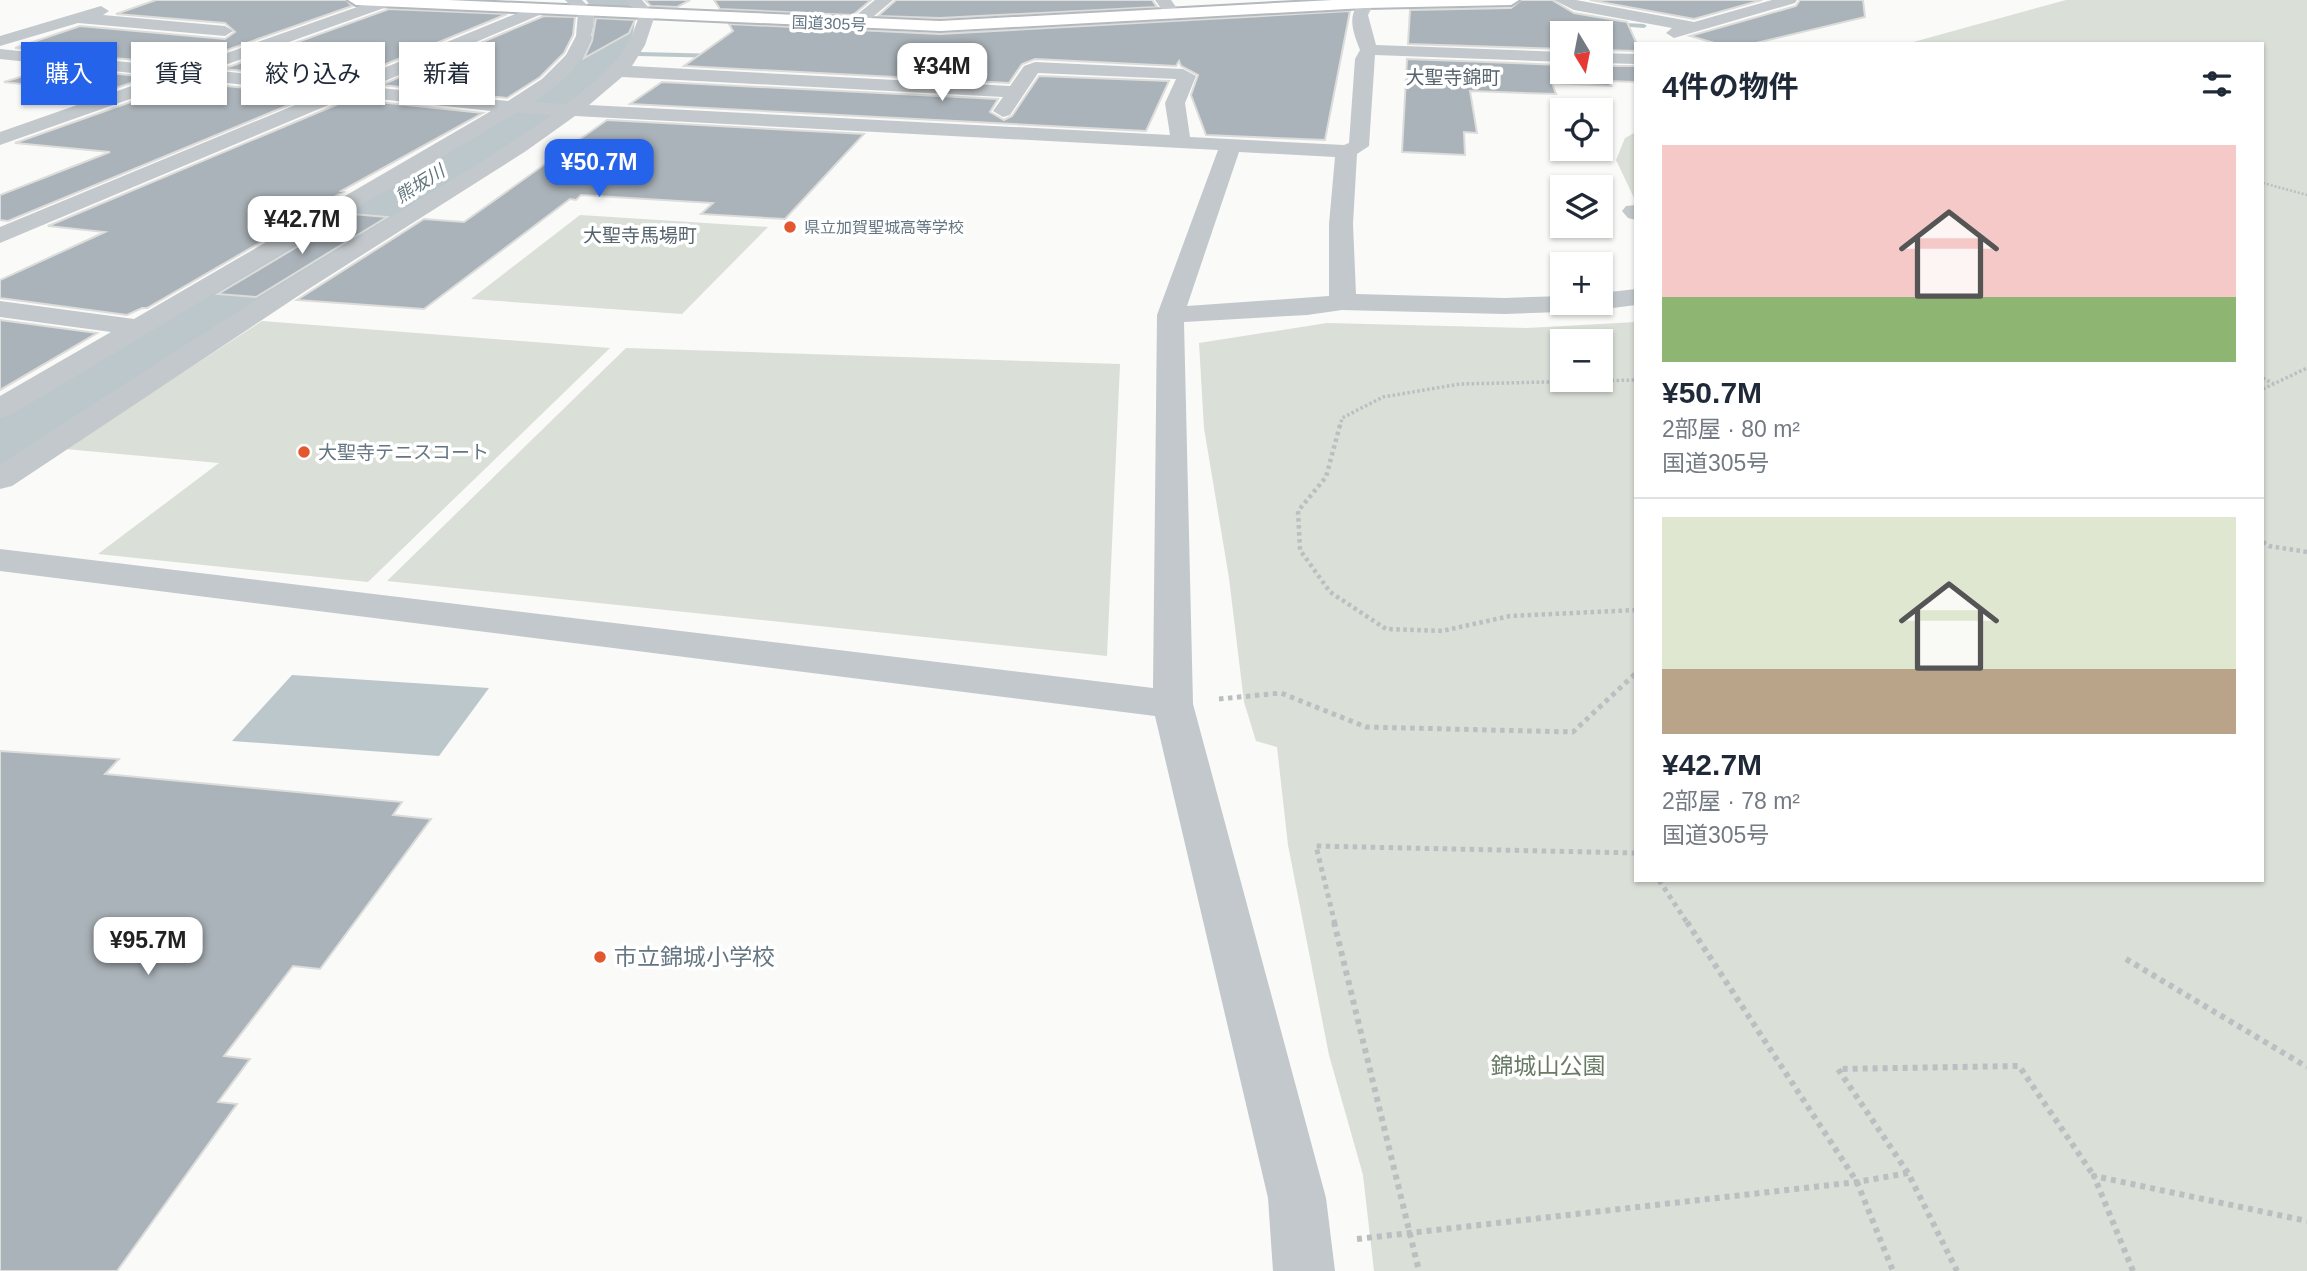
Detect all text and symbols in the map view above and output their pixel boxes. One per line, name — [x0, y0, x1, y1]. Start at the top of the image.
street label: 国道305号 — [791, 14, 867, 33]
north arrow — [1550, 21, 1614, 84]
map controls — [1550, 21, 1613, 392]
chip: 購入 — [21, 42, 117, 105]
chip: 賃貸 — [131, 42, 227, 105]
chip: 絞り込み — [241, 42, 385, 105]
chip: 新着 — [399, 42, 495, 105]
pin: ¥34M — [901, 43, 983, 103]
text: ¥34M — [913, 53, 971, 79]
icon: filters — [2198, 65, 2236, 103]
district label: 大聖寺錦町 — [1405, 67, 1501, 88]
text: 4件の物件 — [1662, 70, 1799, 103]
button: locate — [1550, 98, 1613, 161]
pin: ¥50.7M — [542, 140, 656, 199]
text: ¥50.7M — [561, 149, 637, 175]
water label: 熊坂川 — [392, 160, 450, 207]
button: layers — [1550, 175, 1613, 238]
icon: home — [1886, 191, 2012, 317]
pin: ¥42.7M — [245, 196, 359, 256]
text: ¥42.7M — [264, 206, 340, 232]
marker: 県立加賀聖城高等学校 — [782, 219, 798, 235]
place label: 県立加賀聖城高等学校 — [804, 219, 964, 236]
district label: 大聖寺馬場町 — [583, 225, 697, 246]
button: + — [1550, 252, 1613, 315]
button: − — [1550, 329, 1613, 392]
text: ¥50.7M — [1662, 376, 1762, 409]
text: 2部屋 · 80 m² — [1662, 416, 1800, 442]
place label: 大聖寺テニスコート — [318, 442, 489, 463]
marker: 大聖寺テニスコート — [296, 444, 312, 460]
text: 国道305号 — [1662, 450, 1769, 476]
icon: home — [1886, 563, 2012, 689]
text: ¥42.7M — [1662, 748, 1762, 781]
text: 2部屋 · 78 m² — [1662, 788, 1800, 814]
text: 国道305号 — [1662, 822, 1769, 848]
pin: ¥95.7M — [91, 918, 205, 977]
text: ¥95.7M — [110, 927, 186, 953]
place label: 市立錦城小学校 — [614, 944, 775, 970]
marker: 市立錦城小学校 — [592, 949, 608, 965]
park label: 錦城山公園 — [1491, 1053, 1606, 1079]

